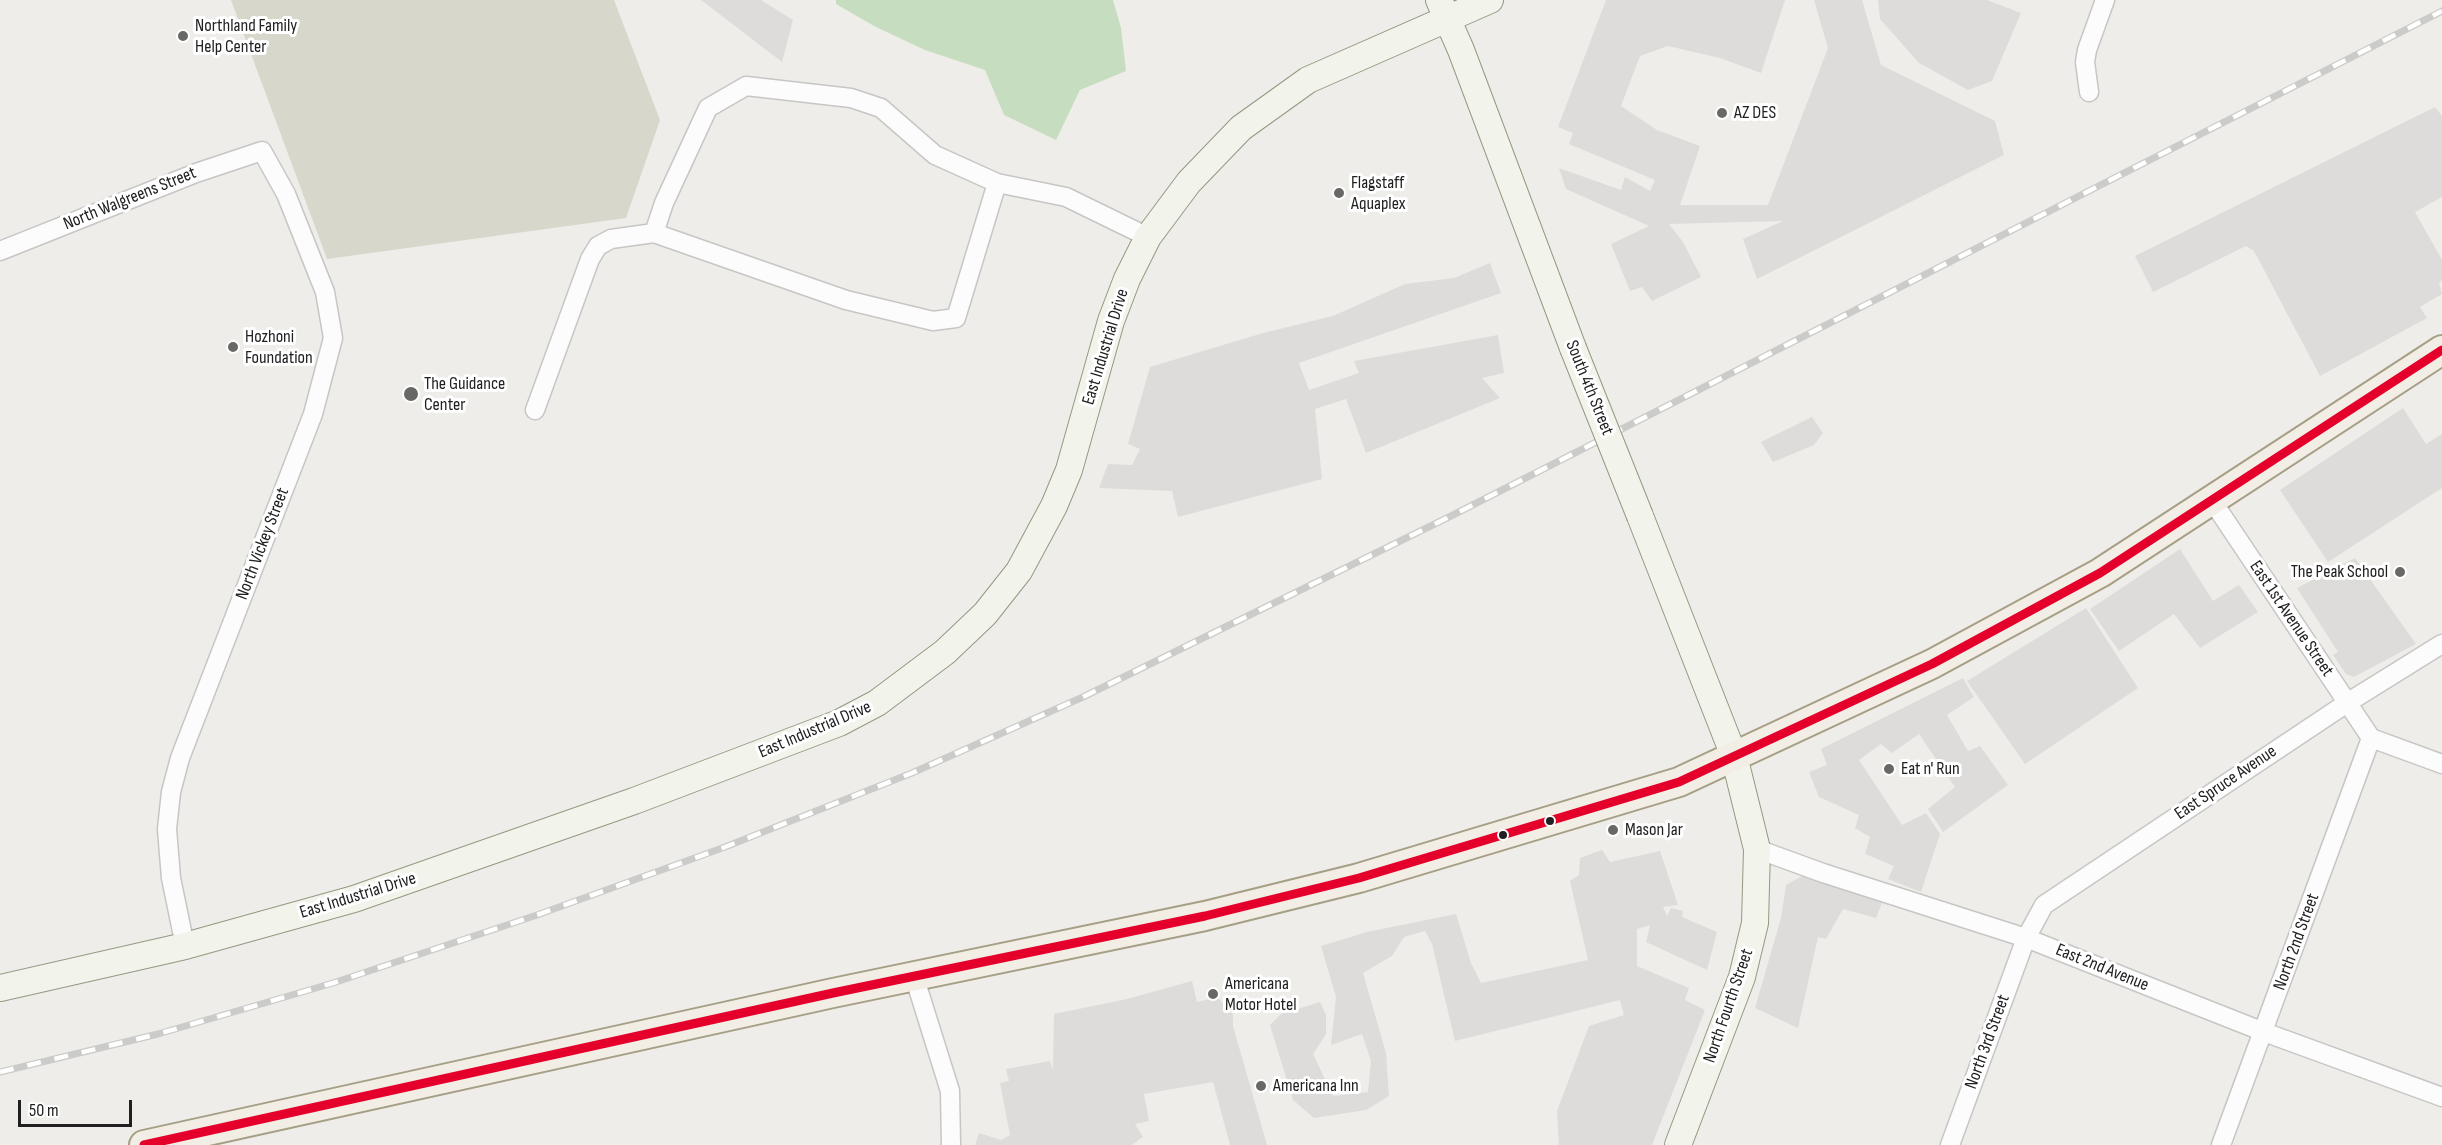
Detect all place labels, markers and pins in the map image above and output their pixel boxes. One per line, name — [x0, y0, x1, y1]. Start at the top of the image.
place label: Northland Family Help Center — [195, 15, 297, 57]
marker: Northland Family Help Center — [176, 29, 190, 43]
place label: AZ DES — [1734, 102, 1776, 124]
marker: AZ DES — [1715, 106, 1729, 120]
place label: Flagstaff Aquaplex — [1351, 172, 1406, 214]
marker: Flagstaff Aquaplex — [1332, 186, 1346, 200]
place label: Hozhoni Foundation — [245, 326, 313, 368]
marker: Hozhoni Foundation — [226, 340, 240, 354]
place label: The Guidance Center — [424, 373, 505, 416]
marker: The Guidance Center — [402, 385, 420, 403]
place label: The Peak School — [2291, 561, 2388, 583]
marker: The Peak School — [2393, 565, 2407, 579]
place label: Eat n' Run — [1901, 758, 1960, 780]
marker: Eat n' Run — [1882, 762, 1896, 776]
unlabelled marker — [1544, 815, 1556, 827]
place label: Mason Jar — [1625, 819, 1683, 841]
marker: Mason Jar — [1606, 823, 1620, 837]
unlabelled marker — [1497, 829, 1509, 841]
place label: Americana Motor Hotel — [1225, 973, 1297, 1016]
marker: Americana Motor Hotel — [1206, 987, 1220, 1001]
place label: Americana Inn — [1273, 1075, 1359, 1097]
marker: Americana Inn — [1254, 1079, 1268, 1093]

